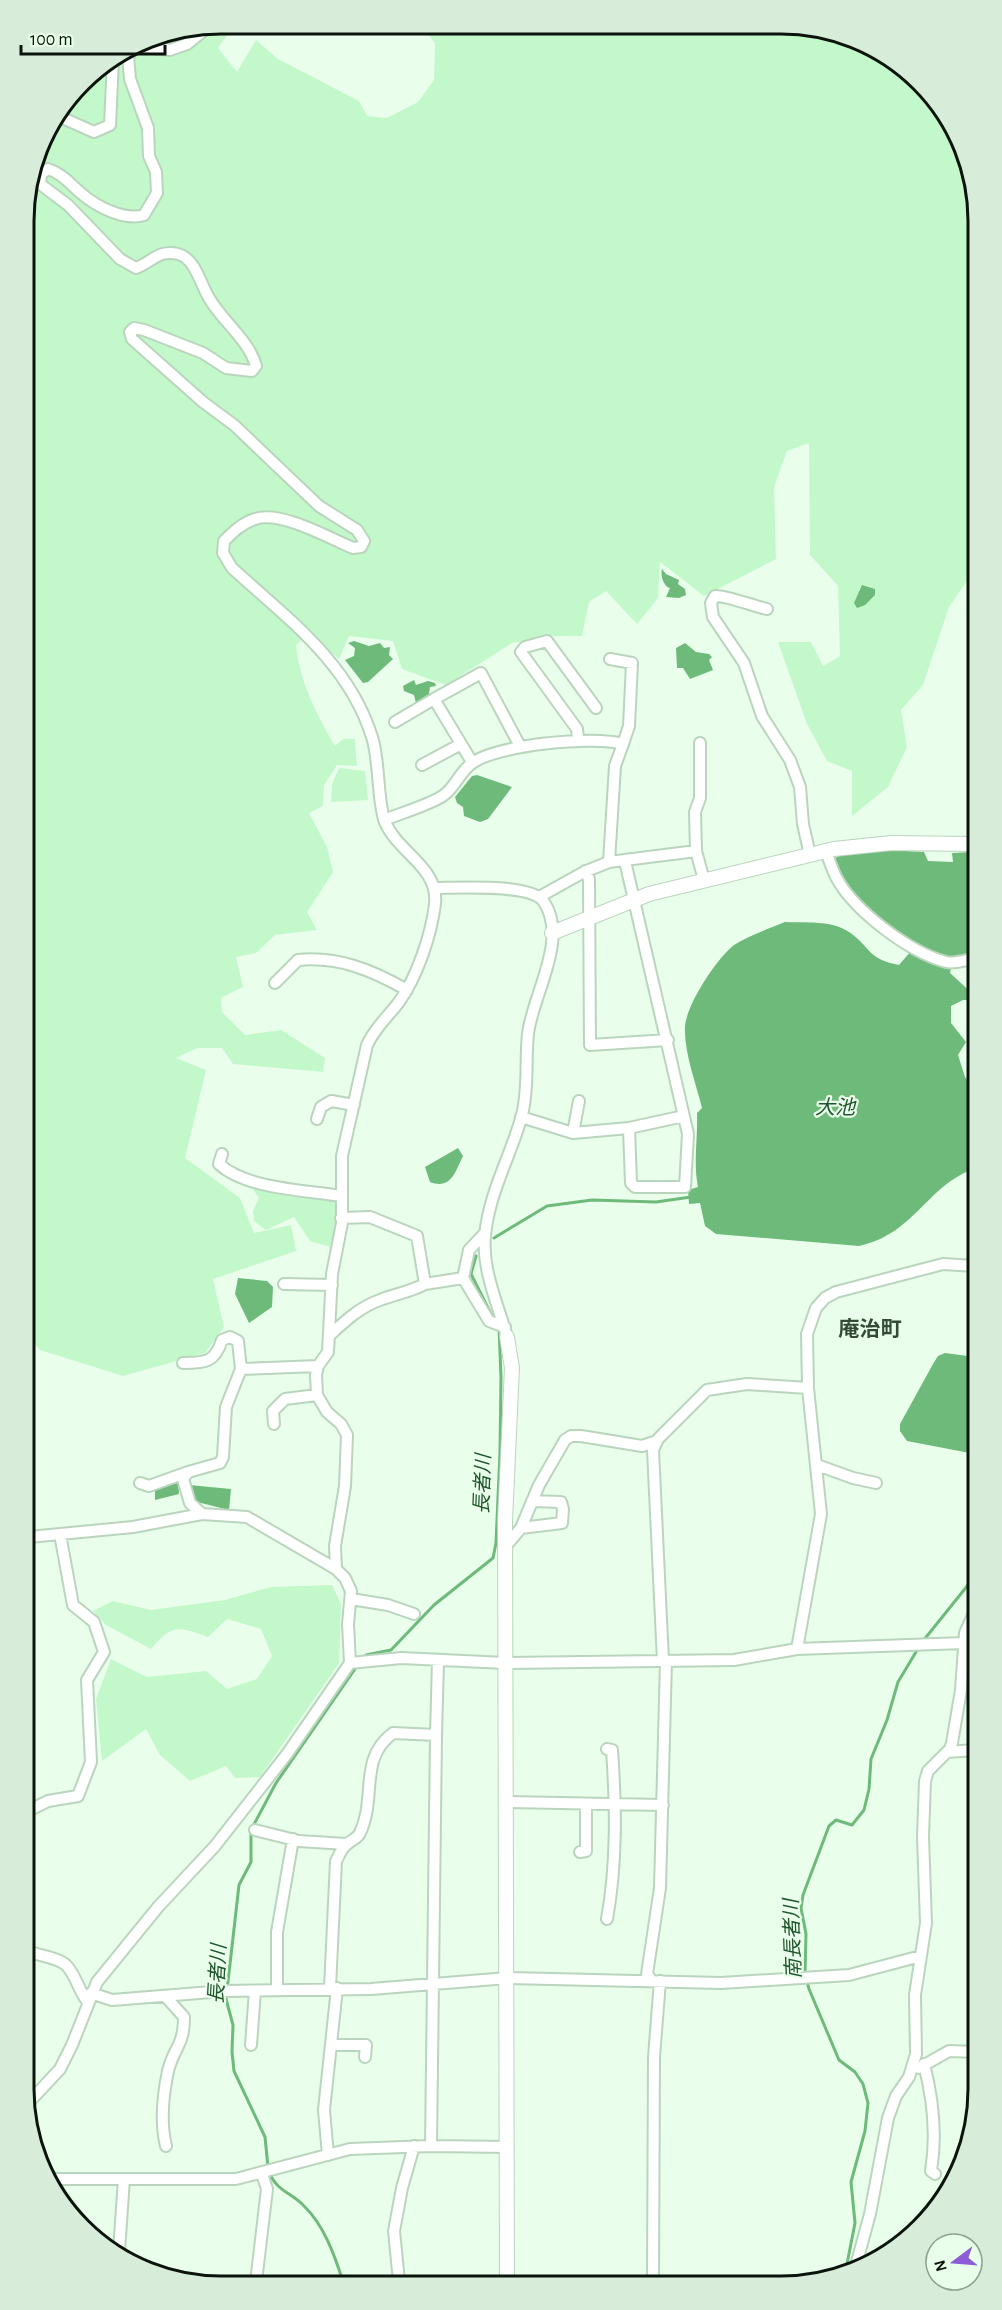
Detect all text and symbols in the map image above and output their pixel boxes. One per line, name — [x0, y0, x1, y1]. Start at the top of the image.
scale bar — [21, 18, 165, 56]
text: 100 m — [30, 31, 73, 49]
water label: 大池 — [815, 1097, 857, 1118]
district label: 庵治町 — [839, 1318, 902, 1340]
water label: 長者川 — [471, 1452, 494, 1514]
water label: 南長者川 — [781, 1897, 804, 1979]
water label: 長者川 — [205, 1942, 230, 2005]
north arrow — [924, 2232, 984, 2292]
text: N — [931, 2258, 950, 2273]

